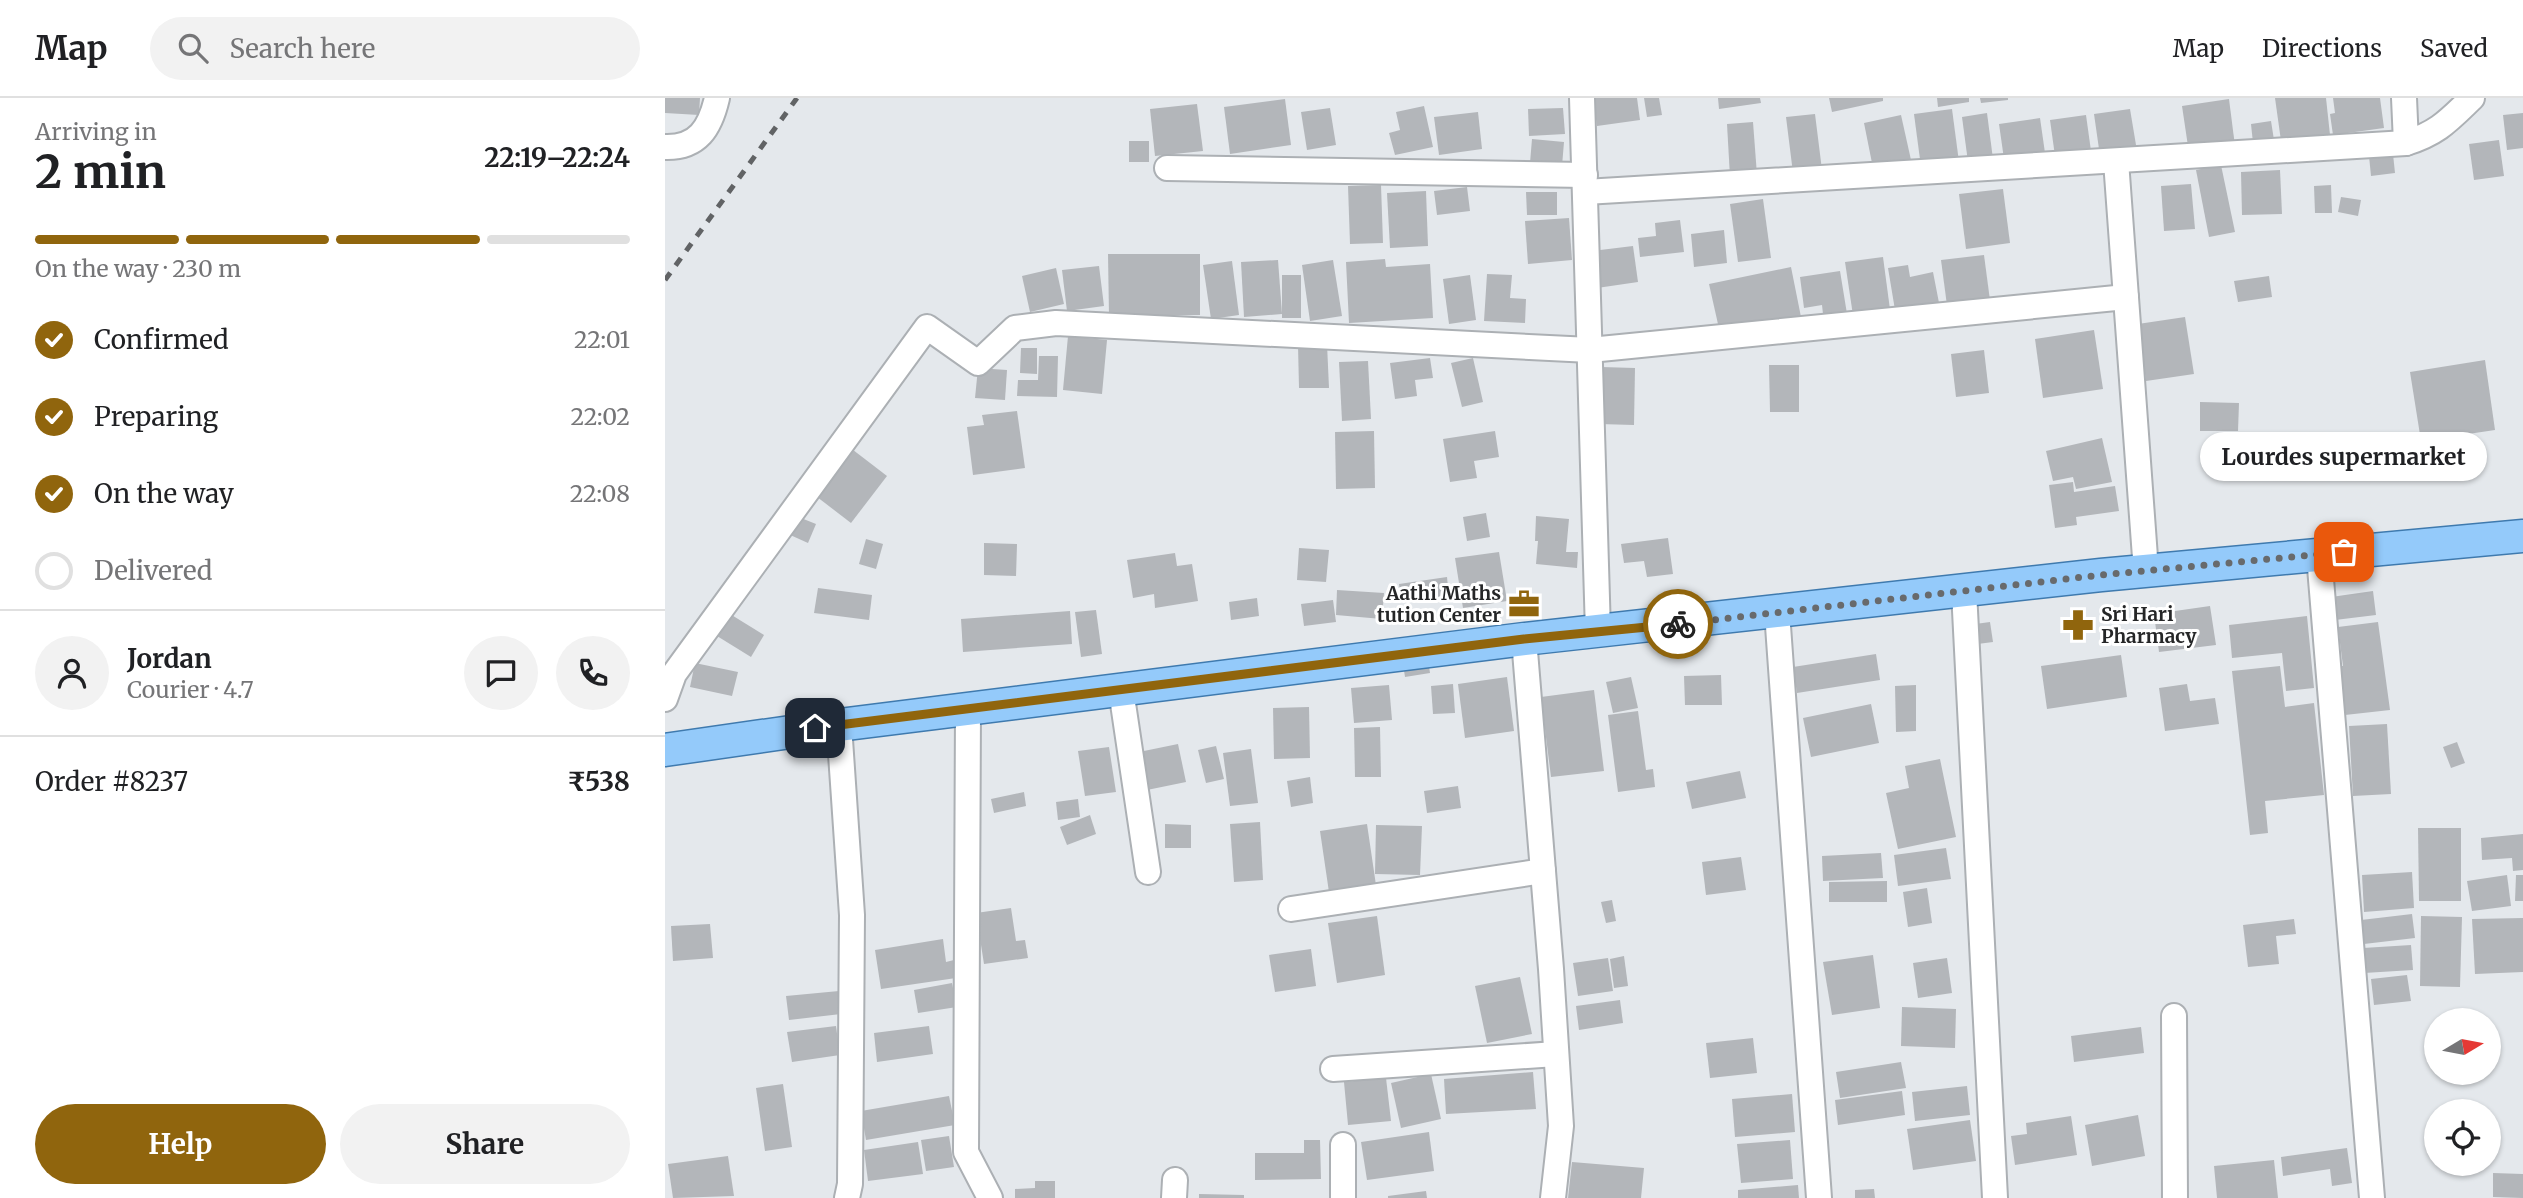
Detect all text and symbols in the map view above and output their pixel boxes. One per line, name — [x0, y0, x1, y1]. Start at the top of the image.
search box — [150, 17, 640, 80]
text: Map — [35, 28, 108, 69]
icon: search — [174, 29, 212, 67]
text: Search here — [230, 32, 375, 65]
text: Map — [2173, 33, 2224, 64]
text: Directions — [2262, 33, 2382, 64]
text: Saved — [2420, 33, 2488, 64]
text: Arriving in — [35, 117, 157, 146]
text: 22:19–22:24 — [484, 141, 630, 174]
text: 2 min — [35, 143, 166, 201]
text: On the way · 230 m — [35, 254, 241, 283]
icon: check — [35, 321, 73, 359]
text: Confirmed — [94, 323, 229, 356]
text: 22:01 — [574, 325, 630, 354]
icon: check — [35, 398, 73, 436]
text: Preparing — [94, 400, 218, 433]
text: 22:02 — [571, 402, 630, 431]
callout: Lourdes supermarket — [2201, 433, 2488, 482]
text: Lourdes supermarket — [2221, 442, 2466, 471]
icon: check — [35, 475, 73, 513]
text: On the way — [94, 477, 234, 510]
text: 22:08 — [570, 479, 630, 508]
pin — [2314, 522, 2374, 582]
icon: bag — [2325, 533, 2363, 571]
text: Delivered — [94, 554, 213, 587]
place label: Aathi Maths tution Center — [1377, 581, 1501, 627]
office icon: Aathi Maths tution Center — [1507, 587, 1541, 621]
courier — [1643, 589, 1713, 659]
place label: Sri Hari Pharmacy — [2101, 602, 2197, 648]
icon: bike — [1659, 605, 1697, 643]
pharmacy icon: Sri Hari Pharmacy — [2061, 608, 2095, 642]
button: person — [35, 636, 109, 710]
button: chat — [464, 636, 538, 710]
button: phone — [556, 636, 630, 710]
text: Jordan — [127, 642, 212, 675]
text: Courier · 4.7 — [127, 675, 254, 704]
pin — [785, 698, 845, 758]
icon: home — [796, 709, 834, 747]
text: Order #8237 — [35, 765, 188, 798]
text: ₹538 — [567, 765, 630, 798]
north arrow — [2424, 1008, 2501, 1085]
map controls — [2424, 1008, 2501, 1176]
button: locate — [2424, 1099, 2501, 1176]
button: Help — [35, 1104, 326, 1184]
button: Share — [340, 1104, 630, 1184]

